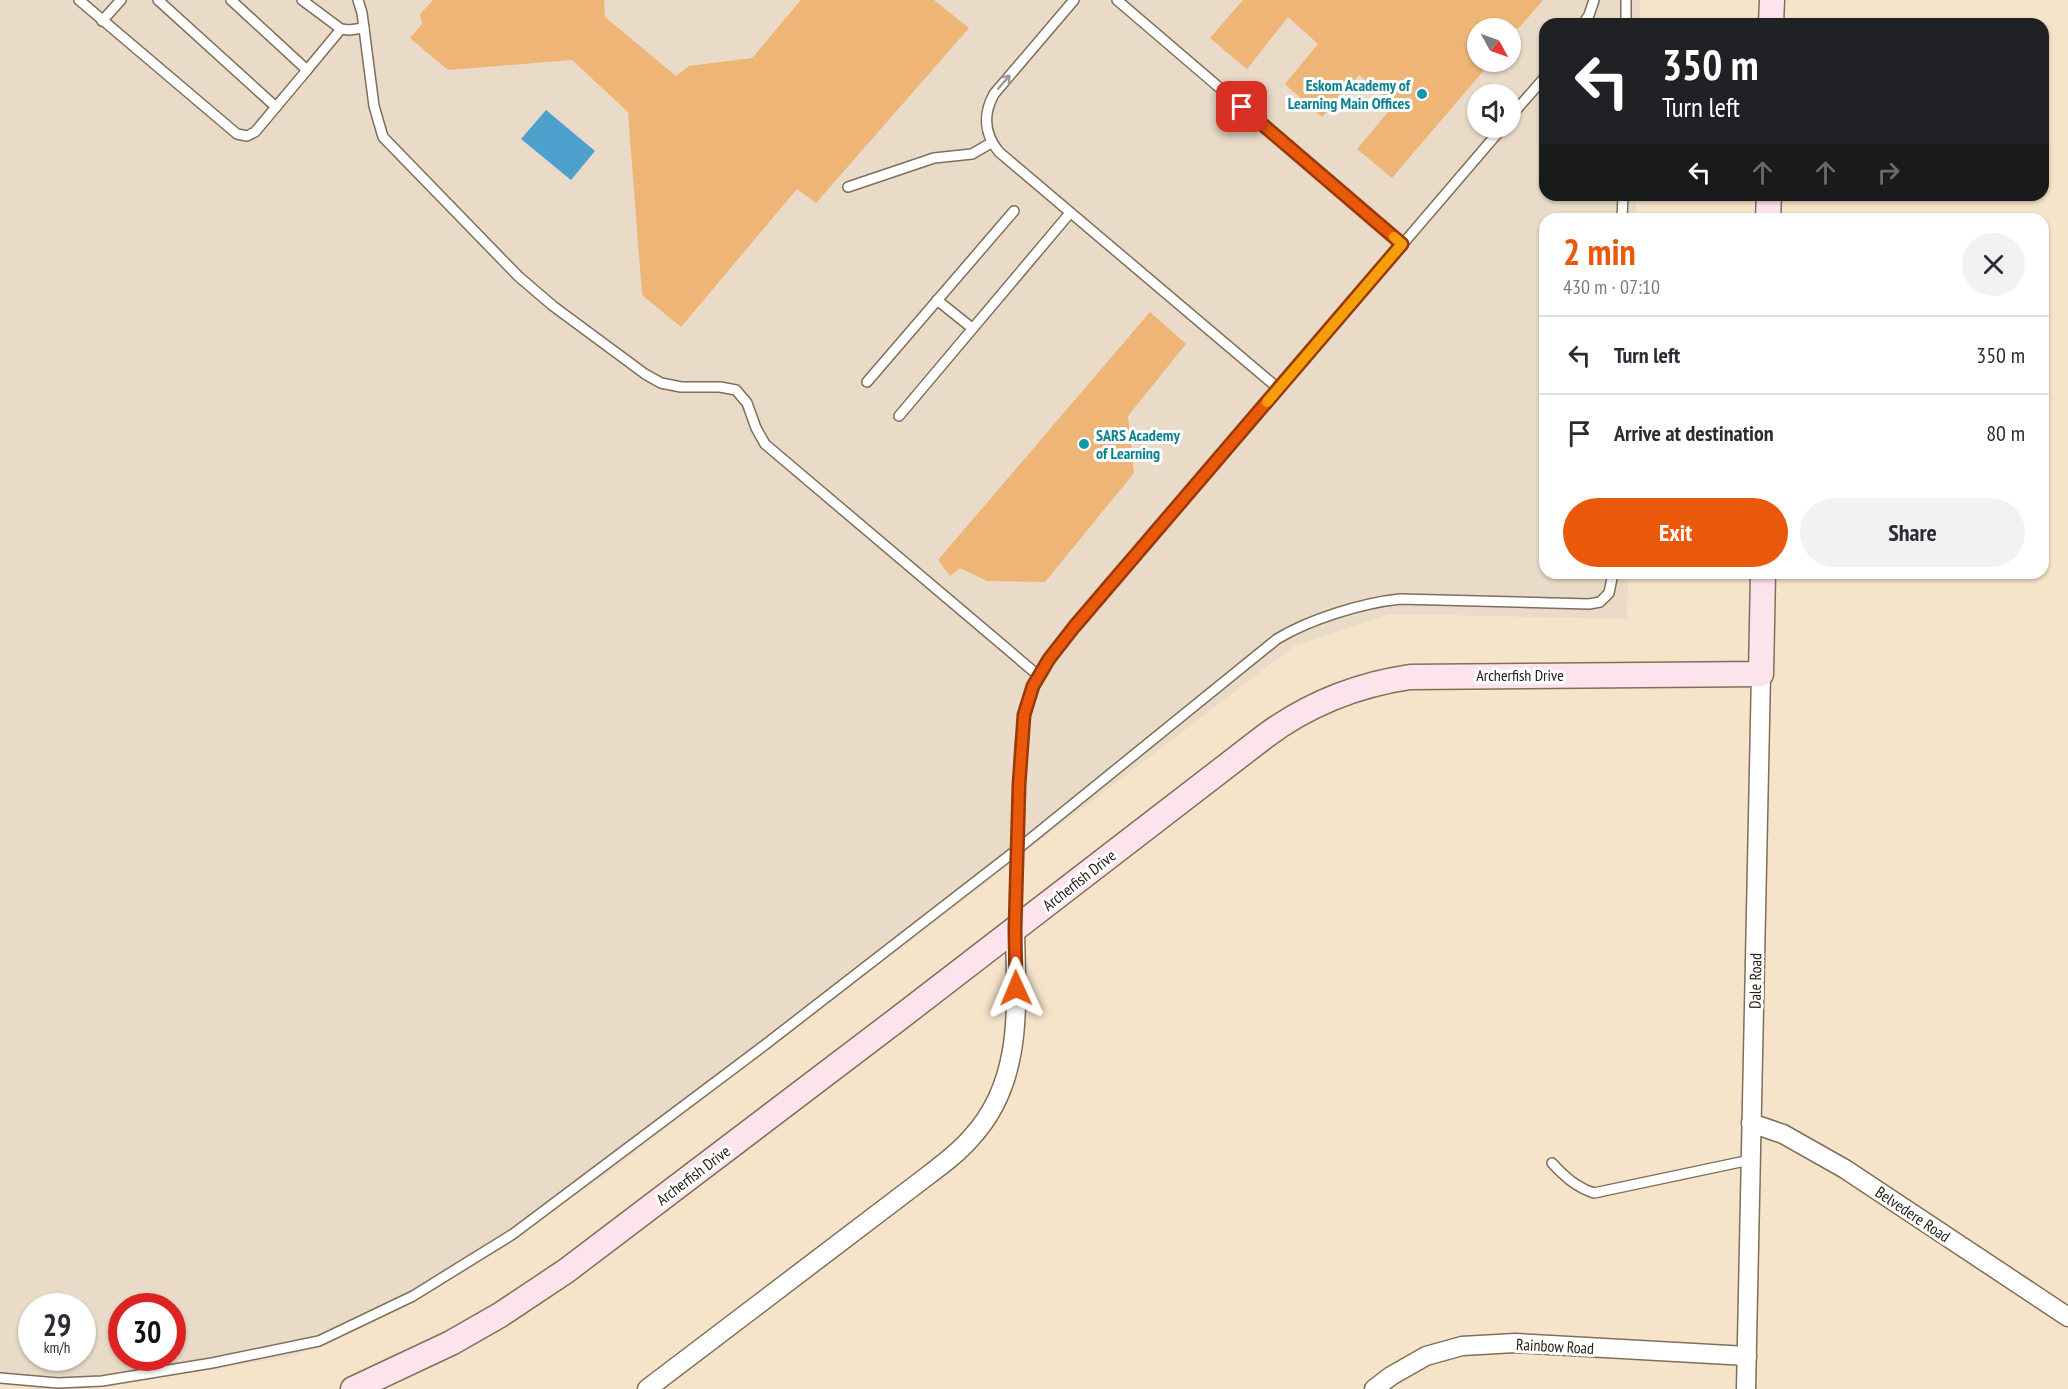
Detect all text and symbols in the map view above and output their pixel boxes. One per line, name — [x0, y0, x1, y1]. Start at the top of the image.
north arrow — [1467, 18, 1521, 72]
map controls — [1467, 18, 1521, 138]
text: 350 m — [1662, 37, 1759, 92]
icon: left — [1563, 42, 1641, 120]
one-way arrow — [997, 75, 1011, 90]
place label: Eskom Academy of Learning Main Offices — [1288, 75, 1411, 113]
pin — [1216, 81, 1267, 132]
button: sound — [1467, 84, 1521, 138]
marker: Eskom Academy of Learning Main Offices — [1415, 87, 1429, 101]
icon: arrive — [1225, 90, 1258, 123]
text: Turn left — [1662, 90, 1740, 124]
icon: left — [1683, 156, 1716, 189]
icon: ahead — [1746, 156, 1779, 189]
icon: ahead — [1809, 156, 1842, 189]
icon: right — [1872, 156, 1905, 189]
text: 2 min — [1563, 228, 1636, 275]
button: close — [1962, 233, 2025, 296]
text: 430 m · 07:10 — [1563, 274, 1660, 300]
icon: left — [1563, 339, 1596, 372]
text: Turn left — [1614, 341, 1680, 369]
text: 350 m — [1976, 341, 2025, 369]
icon: arrive — [1563, 417, 1596, 450]
text: Arrive at destination — [1614, 419, 1774, 447]
text: 80 m — [1986, 419, 2025, 447]
place label: SARS Academy of Learning — [1096, 425, 1180, 463]
marker: SARS Academy of Learning — [1077, 437, 1091, 451]
button: Exit — [1563, 498, 1788, 567]
button: Share — [1800, 498, 2025, 567]
street label: Archerfish Drive — [1476, 665, 1564, 685]
street label: Archerfish Drive — [1038, 845, 1120, 915]
street label: Dale Road — [1745, 953, 1765, 1009]
position arrow — [984, 956, 1048, 1020]
street label: Archerfish Drive — [652, 1141, 734, 1209]
street label: Belvedere Road — [1872, 1182, 1954, 1246]
speed limit sign: 30 — [108, 1293, 186, 1371]
text: 29 — [43, 1305, 71, 1344]
street label: Rainbow Road — [1515, 1334, 1595, 1358]
text: km/h — [44, 1338, 70, 1357]

